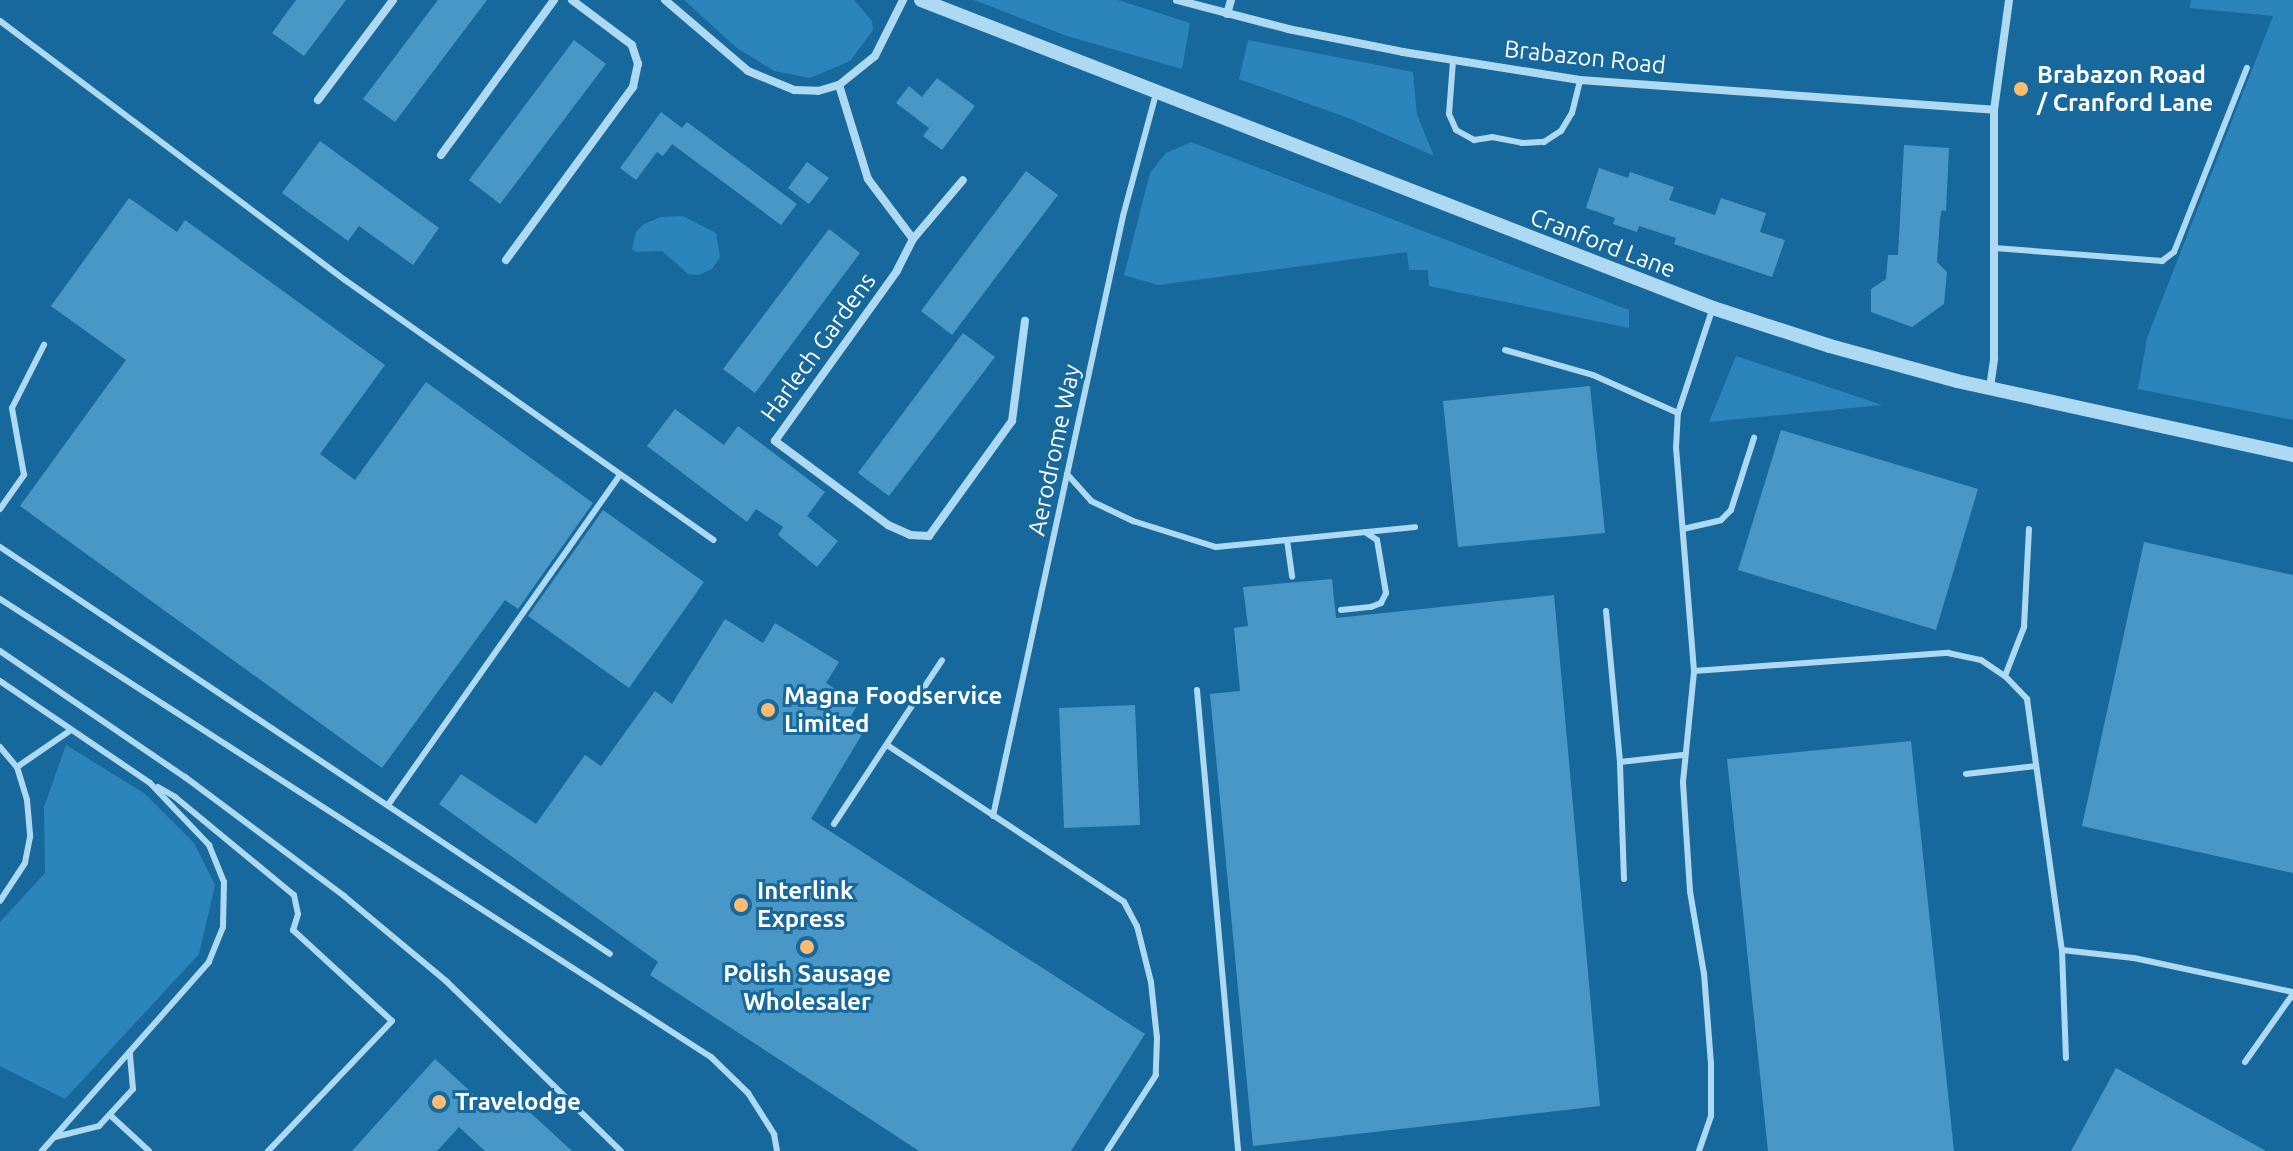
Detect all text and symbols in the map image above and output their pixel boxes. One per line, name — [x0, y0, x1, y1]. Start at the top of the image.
street label: Brabazon Road — [1503, 34, 1667, 80]
place label: Brabazon Road / Cranford Lane — [2037, 61, 2213, 117]
marker: Brabazon Road / Cranford Lane — [2012, 80, 2030, 98]
street label: Cranford Lane — [1526, 202, 1680, 284]
street label: Harlech Gardens — [754, 267, 882, 427]
street label: Aerodrome Way — [1022, 362, 1086, 538]
place label: Magna Foodservice Limited — [784, 682, 1002, 738]
marker: Magna Foodservice Limited — [759, 701, 777, 719]
place label: Interlink Express — [757, 877, 853, 933]
marker: Interlink Express — [732, 896, 750, 914]
marker: Polish Sausage Wholesaler — [798, 938, 816, 956]
place label: Polish Sausage Wholesaler — [723, 960, 891, 1016]
place label: Travelodge — [455, 1088, 581, 1116]
marker: Travelodge — [430, 1093, 448, 1111]

